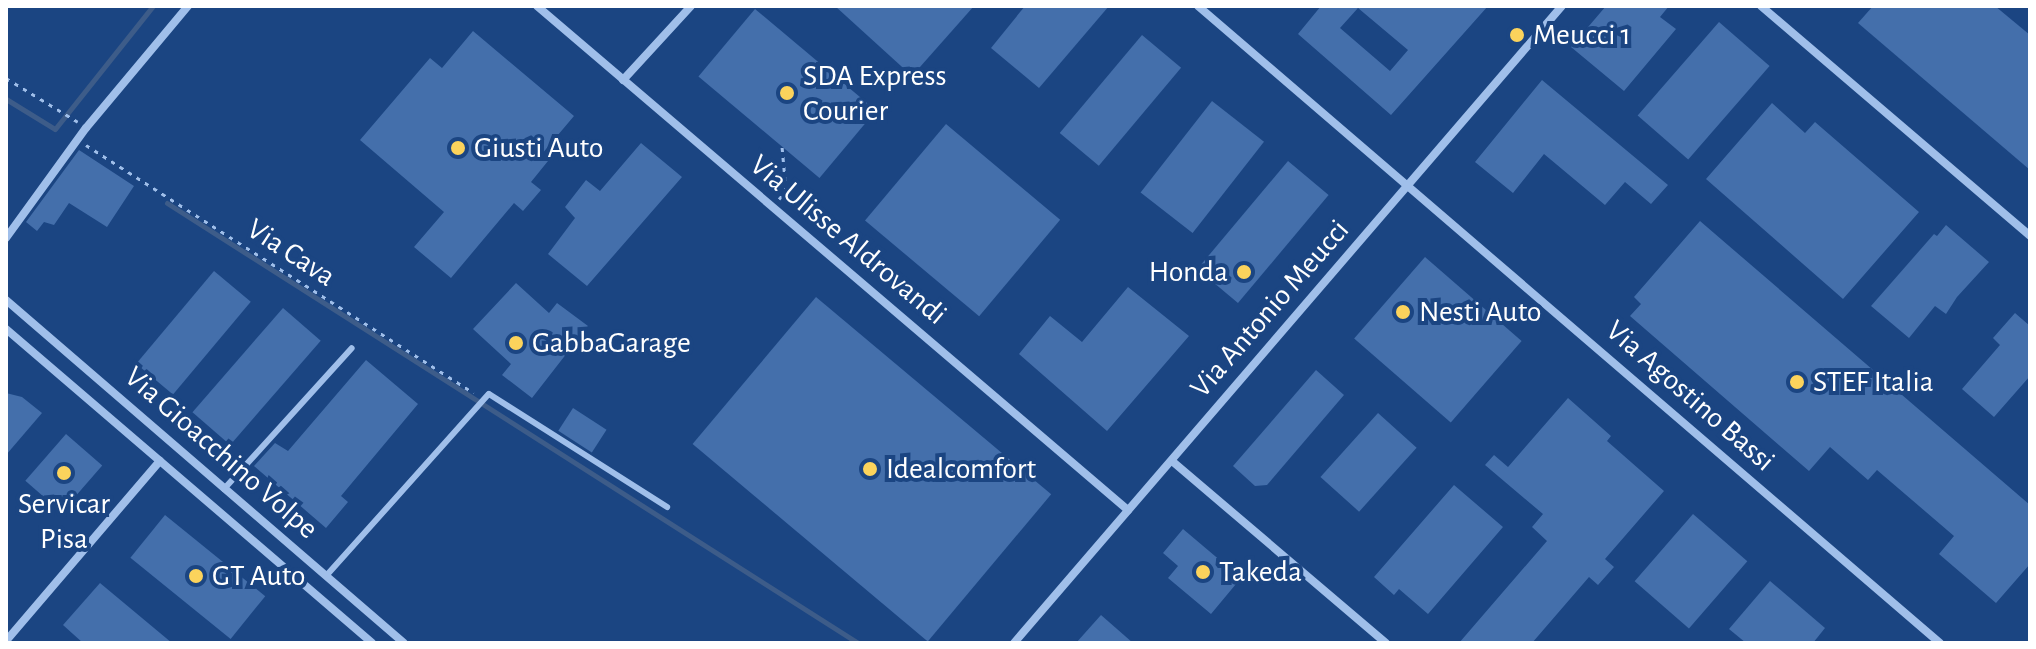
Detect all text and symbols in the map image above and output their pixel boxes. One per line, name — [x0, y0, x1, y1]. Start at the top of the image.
place label: Meucci 1 — [1533, 17, 1631, 53]
marker: Meucci 1 — [1508, 26, 1526, 44]
place label: SDA Express Courier — [803, 58, 947, 128]
marker: SDA Express Courier — [778, 84, 796, 102]
place label: Giusti Auto — [474, 130, 603, 166]
marker: Giusti Auto — [449, 139, 467, 157]
street label: Via Ulisse Aldrovandi — [742, 147, 954, 333]
street label: Via Cava — [240, 211, 342, 295]
street label: Via Antonio Meucci — [1183, 213, 1357, 405]
place label: Honda — [1149, 254, 1228, 290]
marker: Honda — [1235, 263, 1253, 281]
place label: Nesti Auto — [1419, 294, 1542, 330]
marker: Nesti Auto — [1394, 303, 1412, 321]
street label: Via Agostino Bassi — [1598, 313, 1782, 479]
place label: GabbaGarage — [532, 325, 691, 361]
marker: GabbaGarage — [507, 334, 525, 352]
street label: Via Gioacchino Volpe — [117, 359, 325, 547]
place label: STEF Italia — [1813, 364, 1934, 400]
marker: STEF Italia — [1788, 373, 1806, 391]
place label: Idealcomfort — [886, 451, 1036, 487]
marker: Idealcomfort — [861, 460, 879, 478]
marker: Servicar Pisa — [55, 464, 73, 482]
place label: Servicar Pisa — [18, 486, 110, 556]
place label: Takeda — [1219, 554, 1302, 590]
place label: GT Auto — [212, 558, 306, 594]
marker: Takeda — [1194, 563, 1212, 581]
marker: GT Auto — [187, 567, 205, 585]

